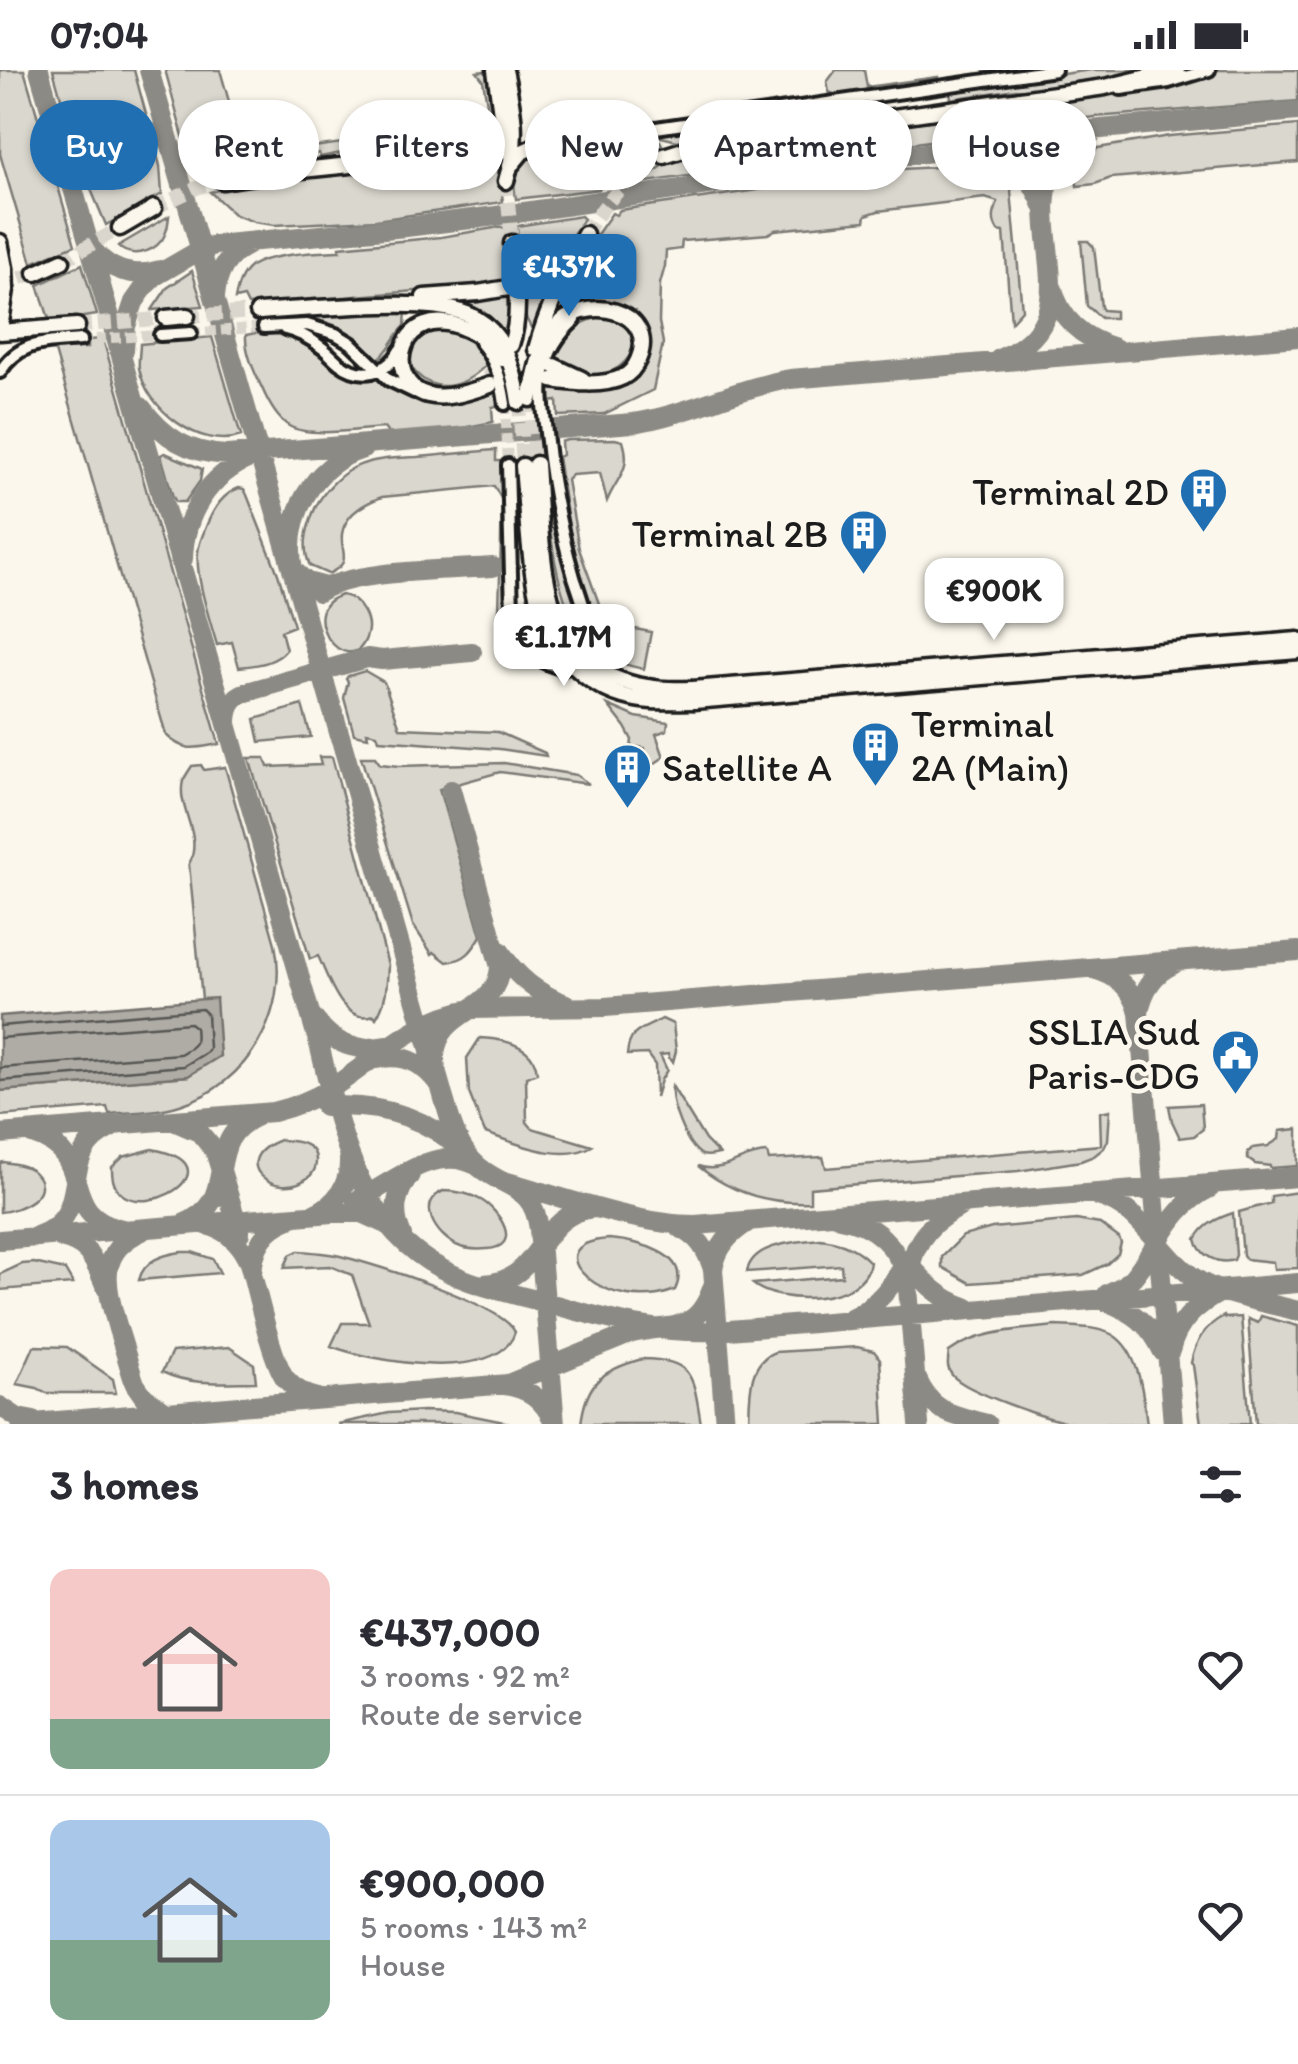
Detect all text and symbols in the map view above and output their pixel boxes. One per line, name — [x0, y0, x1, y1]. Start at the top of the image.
text: 07:04 — [50, 12, 148, 58]
chip: Buy — [30, 100, 158, 190]
chip: Rent — [178, 100, 319, 190]
chip: Filters — [339, 100, 505, 190]
chip: New — [525, 100, 659, 190]
chip: Apartment — [679, 100, 912, 190]
chip: House — [932, 100, 1096, 190]
pin: €437K — [499, 234, 639, 319]
text: €437K — [523, 247, 615, 285]
building icon: Terminal 2D — [1178, 466, 1230, 534]
place label: Terminal 2D — [972, 469, 1169, 515]
building icon: Terminal 2B — [837, 508, 889, 576]
place label: Terminal 2B — [632, 511, 828, 557]
pin: €900K — [924, 558, 1064, 643]
text: €900K — [947, 571, 1041, 609]
pin: €1.17M — [483, 604, 645, 689]
text: €1.17M — [516, 617, 612, 655]
place label: Terminal 2A (Main) — [911, 701, 1070, 791]
building icon: Terminal 2A (Main) — [850, 720, 902, 788]
building icon: Satellite A — [601, 742, 653, 810]
place label: Satellite A — [662, 745, 832, 791]
place label: SSLIA Sud Paris-CDG — [1027, 1009, 1200, 1099]
public building icon: SSLIA Sud Paris-CDG — [1209, 1028, 1261, 1096]
icon: filters — [1193, 1457, 1248, 1512]
text: 3 homes — [50, 1459, 199, 1510]
text: €437,000 — [360, 1606, 541, 1657]
icon: home — [130, 1609, 250, 1729]
icon: heart — [1193, 1642, 1248, 1697]
text: 3 rooms · 92 m² — [360, 1657, 570, 1695]
text: Route de service — [360, 1695, 583, 1733]
text: €900,000 — [360, 1857, 545, 1908]
icon: home — [130, 1860, 250, 1980]
icon: heart — [1193, 1893, 1248, 1948]
text: 5 rooms · 143 m² — [360, 1908, 587, 1946]
text: House — [360, 1946, 446, 1984]

